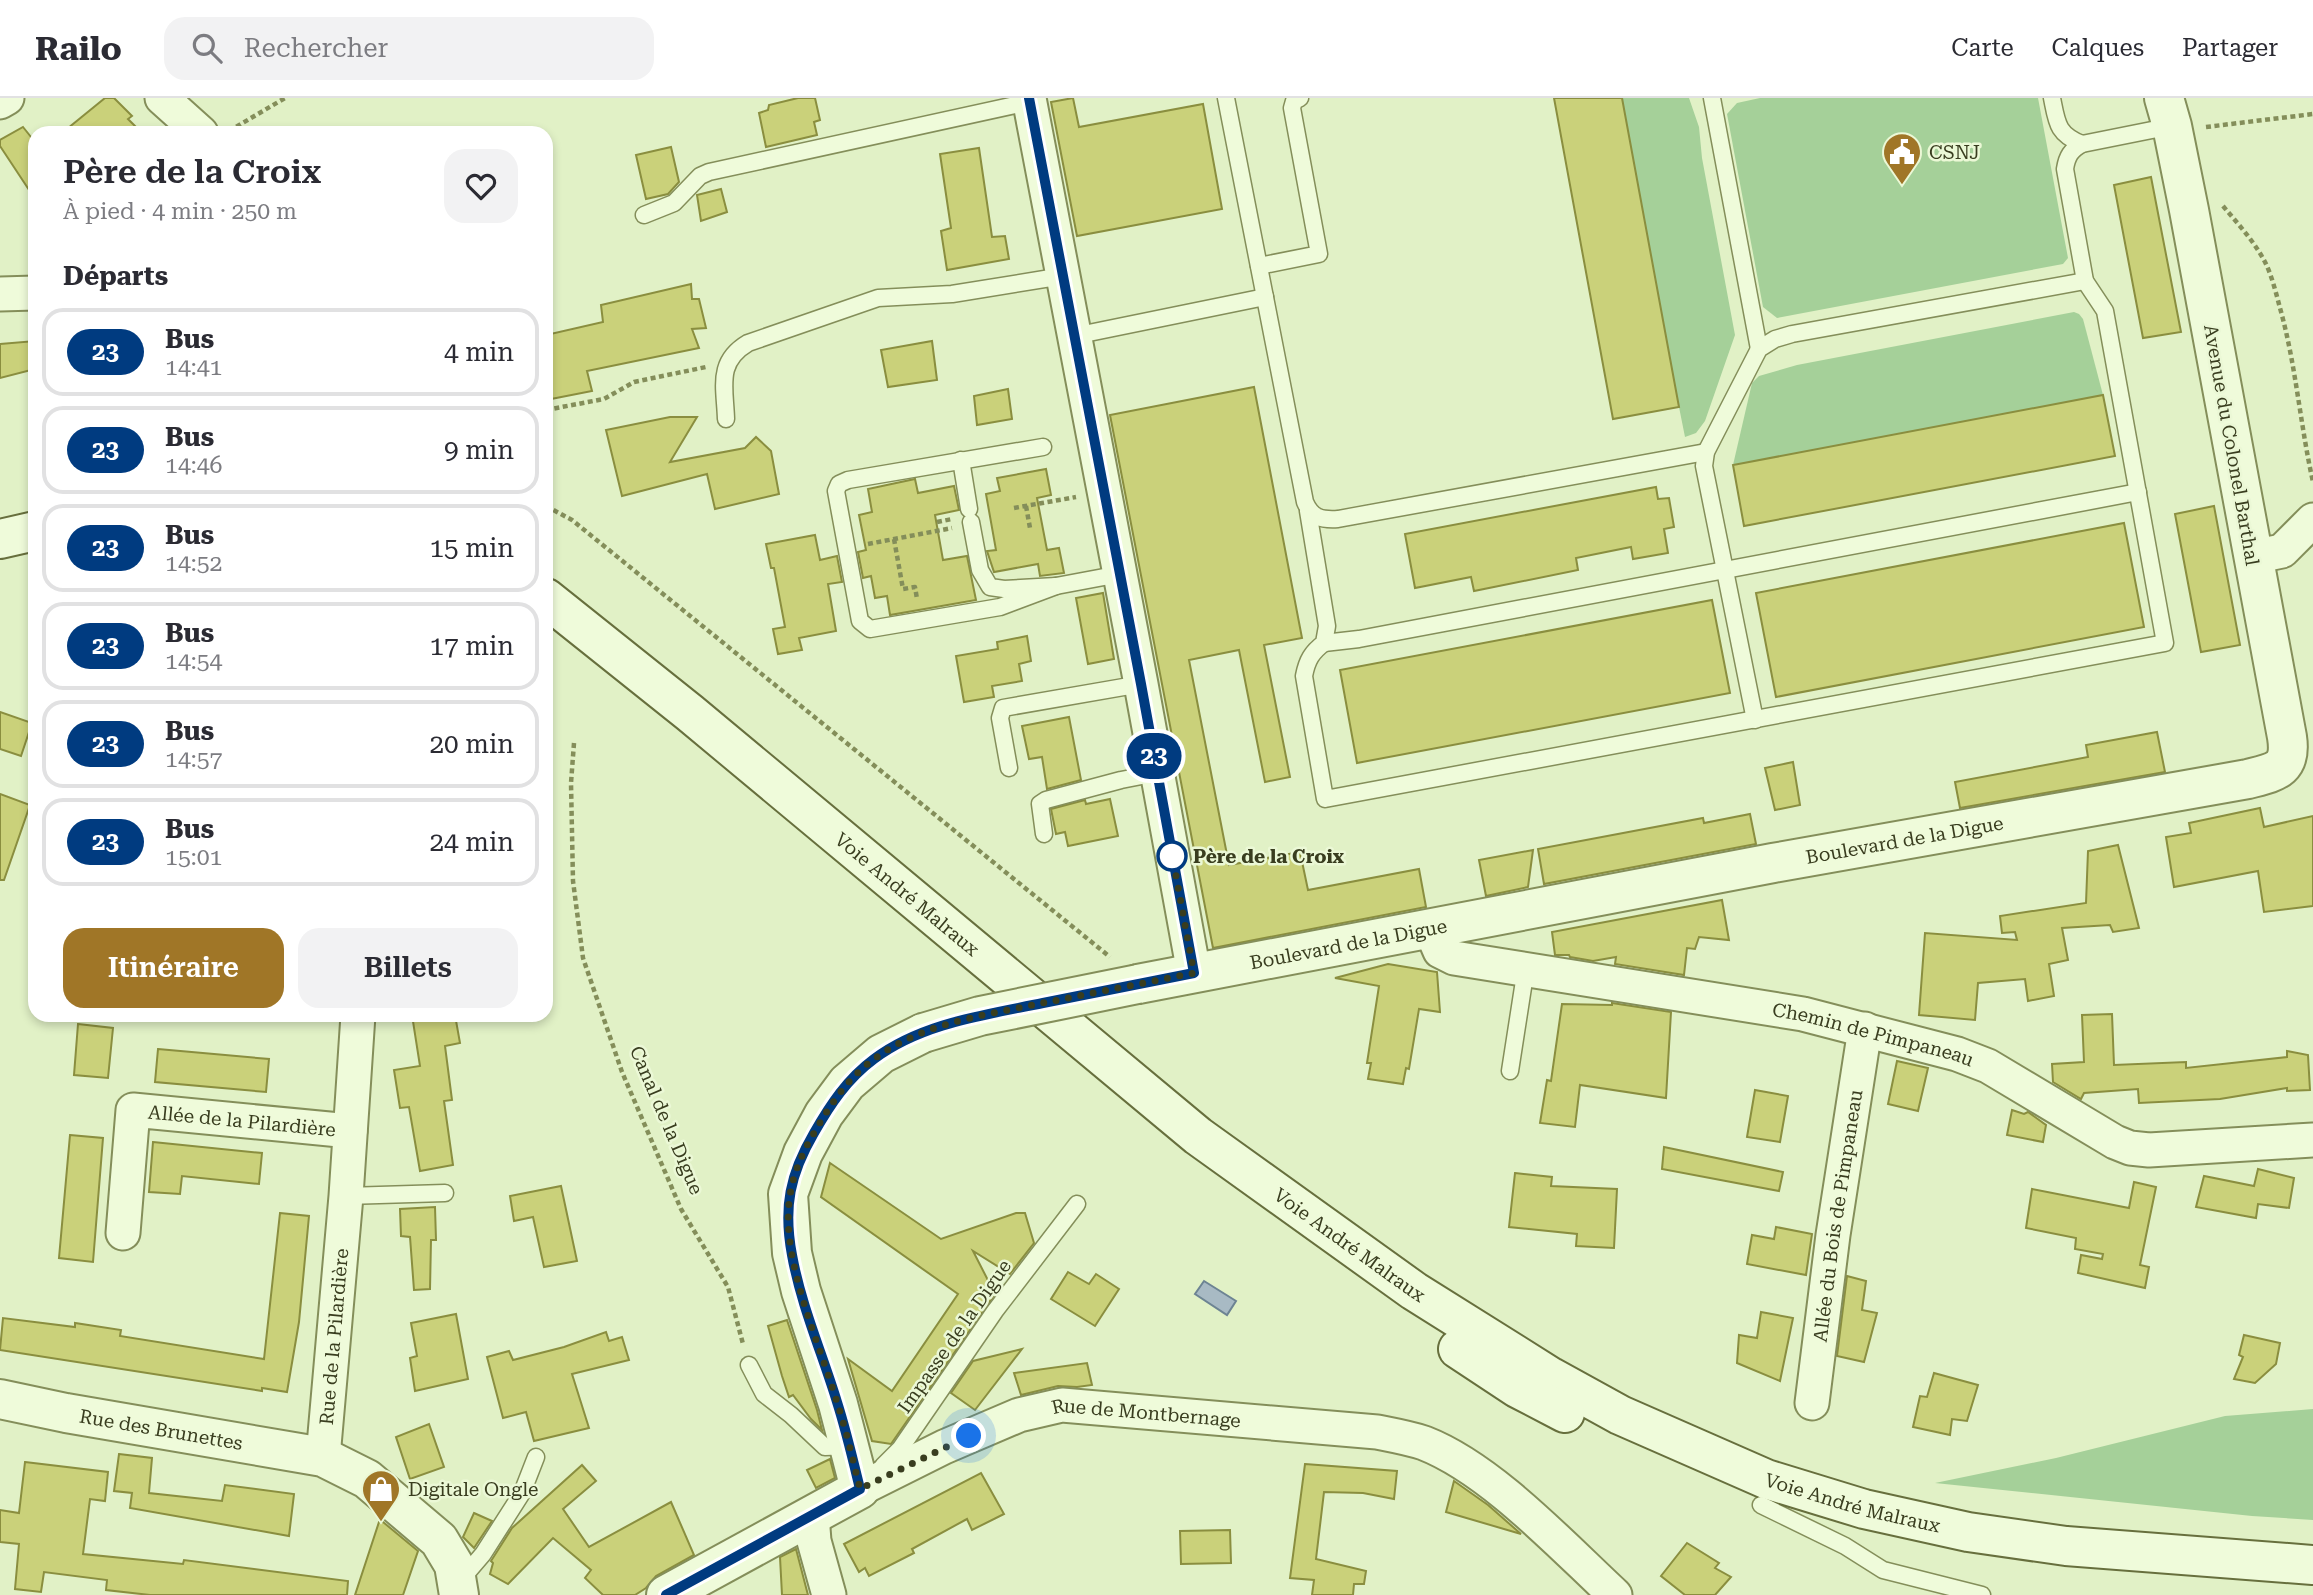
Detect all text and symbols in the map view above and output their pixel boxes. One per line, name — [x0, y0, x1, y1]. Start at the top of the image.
search box — [164, 17, 654, 80]
text: Railo — [35, 29, 122, 68]
icon: search — [188, 29, 226, 67]
text: Rechercher — [244, 33, 388, 63]
text: Carte — [1951, 34, 2014, 62]
text: Calques — [2052, 34, 2144, 62]
text: Partager — [2182, 34, 2278, 62]
public building icon: CSNJ — [1881, 131, 1923, 186]
place label: CSNJ — [1929, 141, 1980, 164]
button: heart — [444, 149, 518, 223]
text: Père de la Croix — [63, 152, 321, 191]
text: À pied · 4 min · 250 m — [63, 198, 297, 225]
text: Départs — [63, 261, 168, 291]
street label: Avenue du Colonel Barthal — [2199, 323, 2264, 568]
text: Bus — [165, 324, 214, 354]
text: 4 min — [444, 337, 514, 367]
text: 23 — [92, 338, 119, 366]
text: 14:41 — [165, 354, 222, 381]
text: Bus — [165, 422, 214, 452]
text: 9 min — [444, 435, 514, 465]
text: 23 — [92, 436, 119, 464]
text: 14:46 — [165, 452, 222, 479]
text: Bus — [165, 520, 214, 550]
text: 15 min — [430, 533, 514, 563]
text: 23 — [92, 534, 119, 562]
text: 14:52 — [165, 550, 222, 577]
text: Bus — [165, 618, 214, 648]
text: 17 min — [430, 631, 514, 661]
text: 23 — [92, 632, 119, 660]
text: 14:54 — [165, 648, 222, 675]
text: Bus — [165, 716, 214, 746]
text: 20 min — [430, 729, 514, 759]
text: 23 — [92, 730, 119, 758]
line badge: 23 — [1122, 733, 1186, 779]
text: 23 — [1141, 742, 1167, 770]
text: 14:57 — [165, 746, 222, 773]
street label: Boulevard de la Digue — [1804, 811, 2005, 869]
text: Bus — [165, 814, 214, 844]
text: 24 min — [430, 827, 514, 857]
text: 23 — [92, 828, 119, 856]
street label: Voie André Malraux — [830, 828, 984, 961]
marker: Père de la Croix — [1157, 841, 1187, 871]
text: 15:01 — [165, 844, 222, 871]
place label: Père de la Croix — [1193, 845, 1345, 868]
street label: Boulevard de la Digue — [1248, 914, 1449, 974]
button: Itinéraire — [63, 928, 284, 1008]
button: Billets — [298, 928, 518, 1008]
street label: Chemin de Pimpaneau — [1771, 998, 1977, 1071]
street label: Canal de la Digue — [625, 1042, 708, 1198]
street label: Allée du Bois de Pimpaneau — [1809, 1088, 1867, 1343]
street label: Allée de la Pilardière — [147, 1101, 337, 1142]
street label: Voie André Malraux — [1269, 1183, 1429, 1307]
street label: Rue de la Pilardière — [315, 1247, 353, 1426]
street label: Impasse de la Digue — [893, 1255, 1016, 1418]
street label: Rue de Montbernage — [1049, 1394, 1242, 1432]
street label: Rue des Brunettes — [78, 1405, 244, 1455]
your location — [951, 1418, 986, 1453]
shop icon: Digitale Ongle — [360, 1468, 402, 1523]
street label: Voie André Malraux — [1762, 1468, 1942, 1538]
place label: Digitale Ongle — [408, 1478, 538, 1501]

